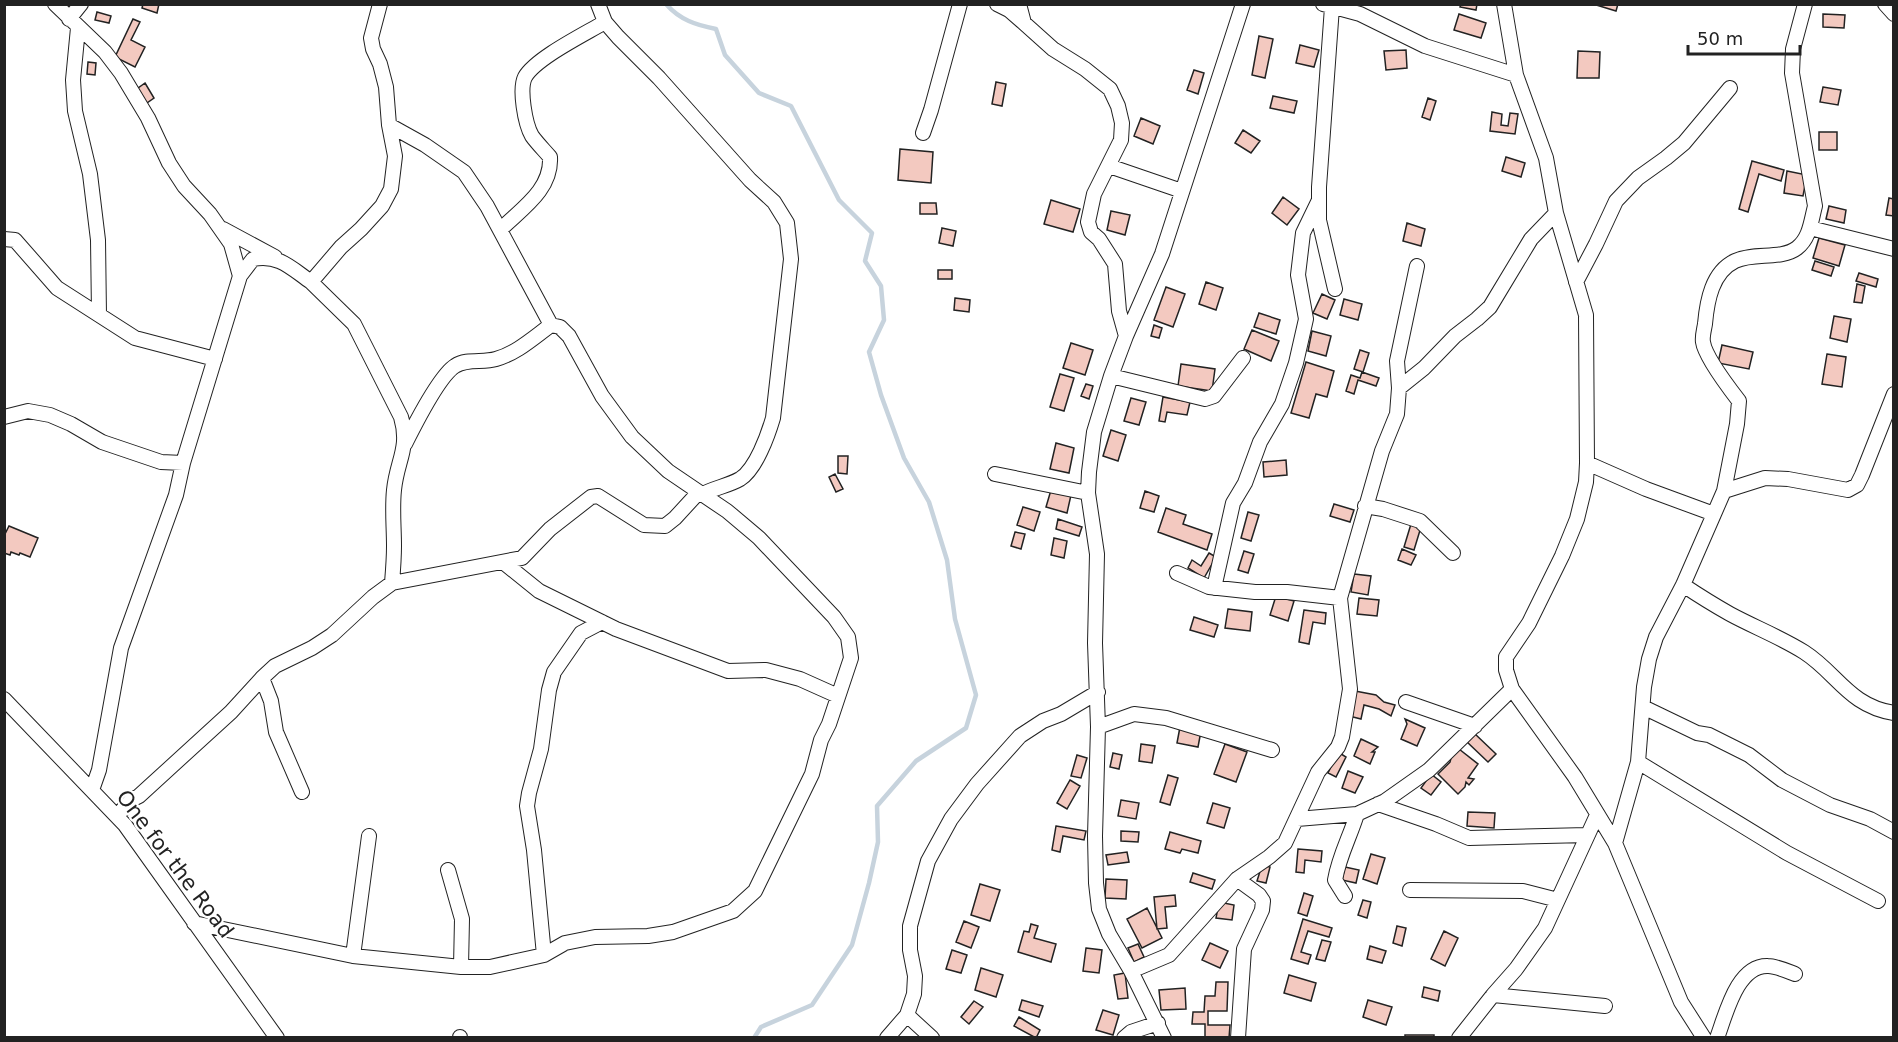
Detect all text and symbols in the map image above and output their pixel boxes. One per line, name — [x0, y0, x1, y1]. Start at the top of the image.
scale bar — [1688, 18, 1800, 56]
text: 50 m — [1697, 28, 1743, 49]
street label: One for the Road — [112, 785, 238, 943]

